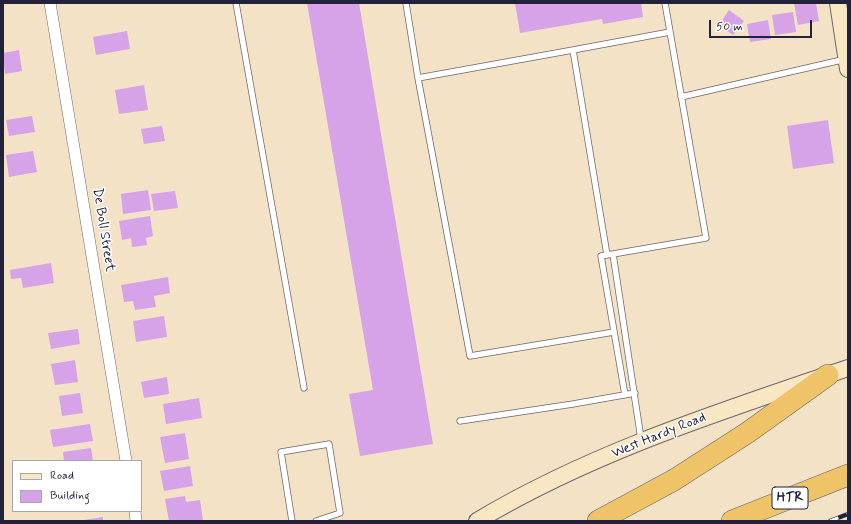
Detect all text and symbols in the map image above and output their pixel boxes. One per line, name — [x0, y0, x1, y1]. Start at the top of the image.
scale bar — [711, 12, 814, 38]
text: 50 m — [716, 19, 743, 35]
street label: De Boll Street — [88, 187, 118, 273]
street label: West Hardy Road — [609, 409, 709, 463]
legend — [12, 460, 142, 512]
text: Road — [50, 468, 74, 484]
road number: HTR — [772, 487, 808, 509]
text: Building — [50, 488, 90, 504]

